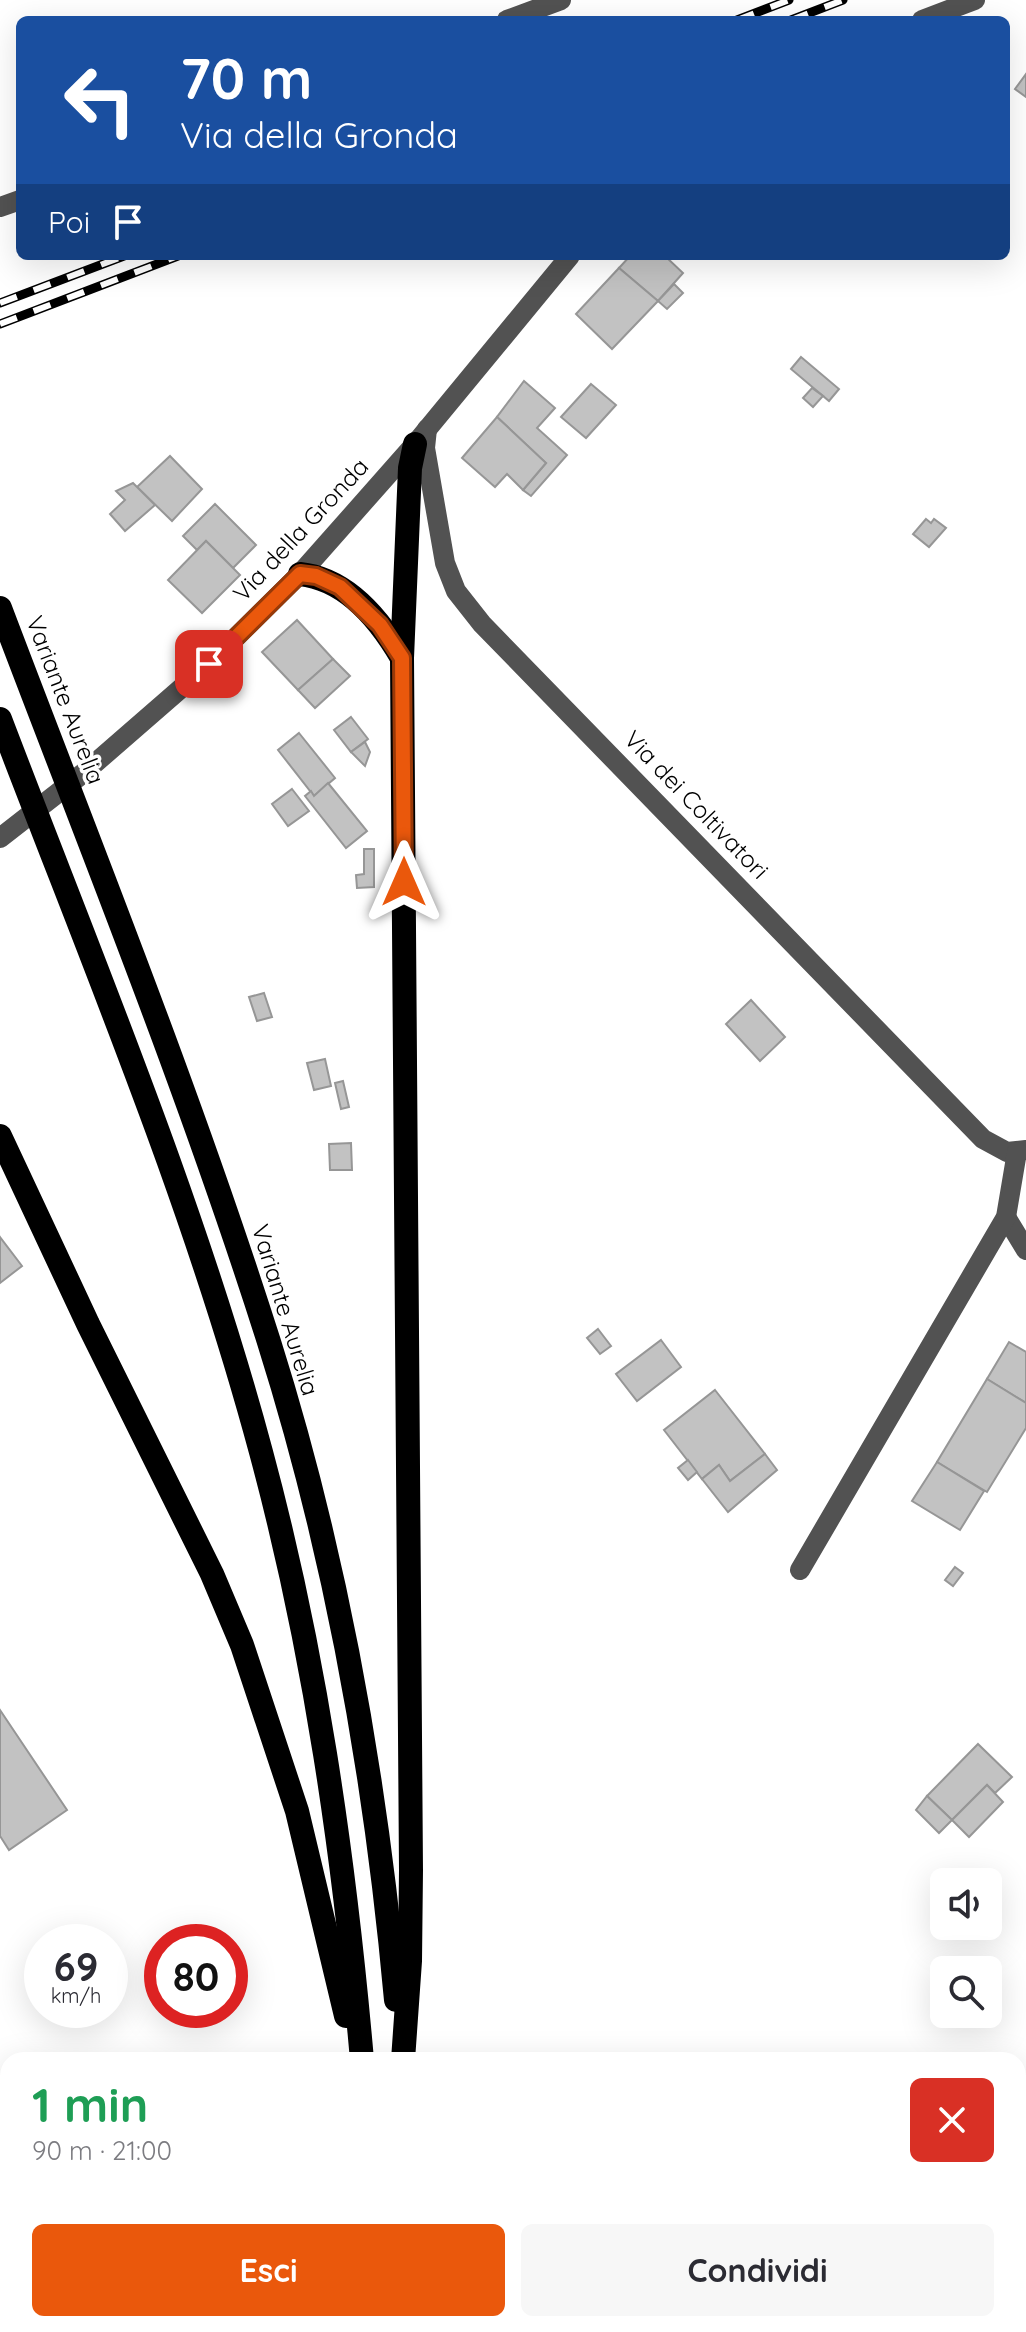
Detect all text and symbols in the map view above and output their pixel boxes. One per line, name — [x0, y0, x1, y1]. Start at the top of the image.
text: 70 m — [180, 43, 312, 113]
icon: left — [48, 48, 152, 152]
text: Via della Gronda — [180, 112, 458, 157]
icon: arrive — [106, 200, 150, 244]
text: Poi — [48, 203, 90, 241]
street label: Via della Gronda — [226, 451, 374, 607]
street label: Variante Aurelia — [20, 611, 112, 788]
pin — [175, 630, 243, 698]
icon: arrive — [187, 642, 231, 686]
street label: Via dei Coltivatori — [618, 724, 775, 885]
position arrow — [362, 840, 446, 924]
street label: Variante Aurelia — [246, 1220, 326, 1399]
map controls — [930, 1868, 1002, 2028]
button: sound — [930, 1868, 1002, 1940]
speed limit sign: 80 — [144, 1924, 248, 2028]
text: 69 — [54, 1941, 98, 1991]
button: search — [930, 1956, 1002, 2028]
text: km/h — [51, 1983, 101, 2008]
text: 1 min — [32, 2074, 148, 2134]
button: close — [910, 2078, 994, 2162]
text: 90 m · 21:00 — [32, 2134, 172, 2167]
button: Esci — [32, 2224, 505, 2316]
button: Condividi — [521, 2224, 994, 2316]

